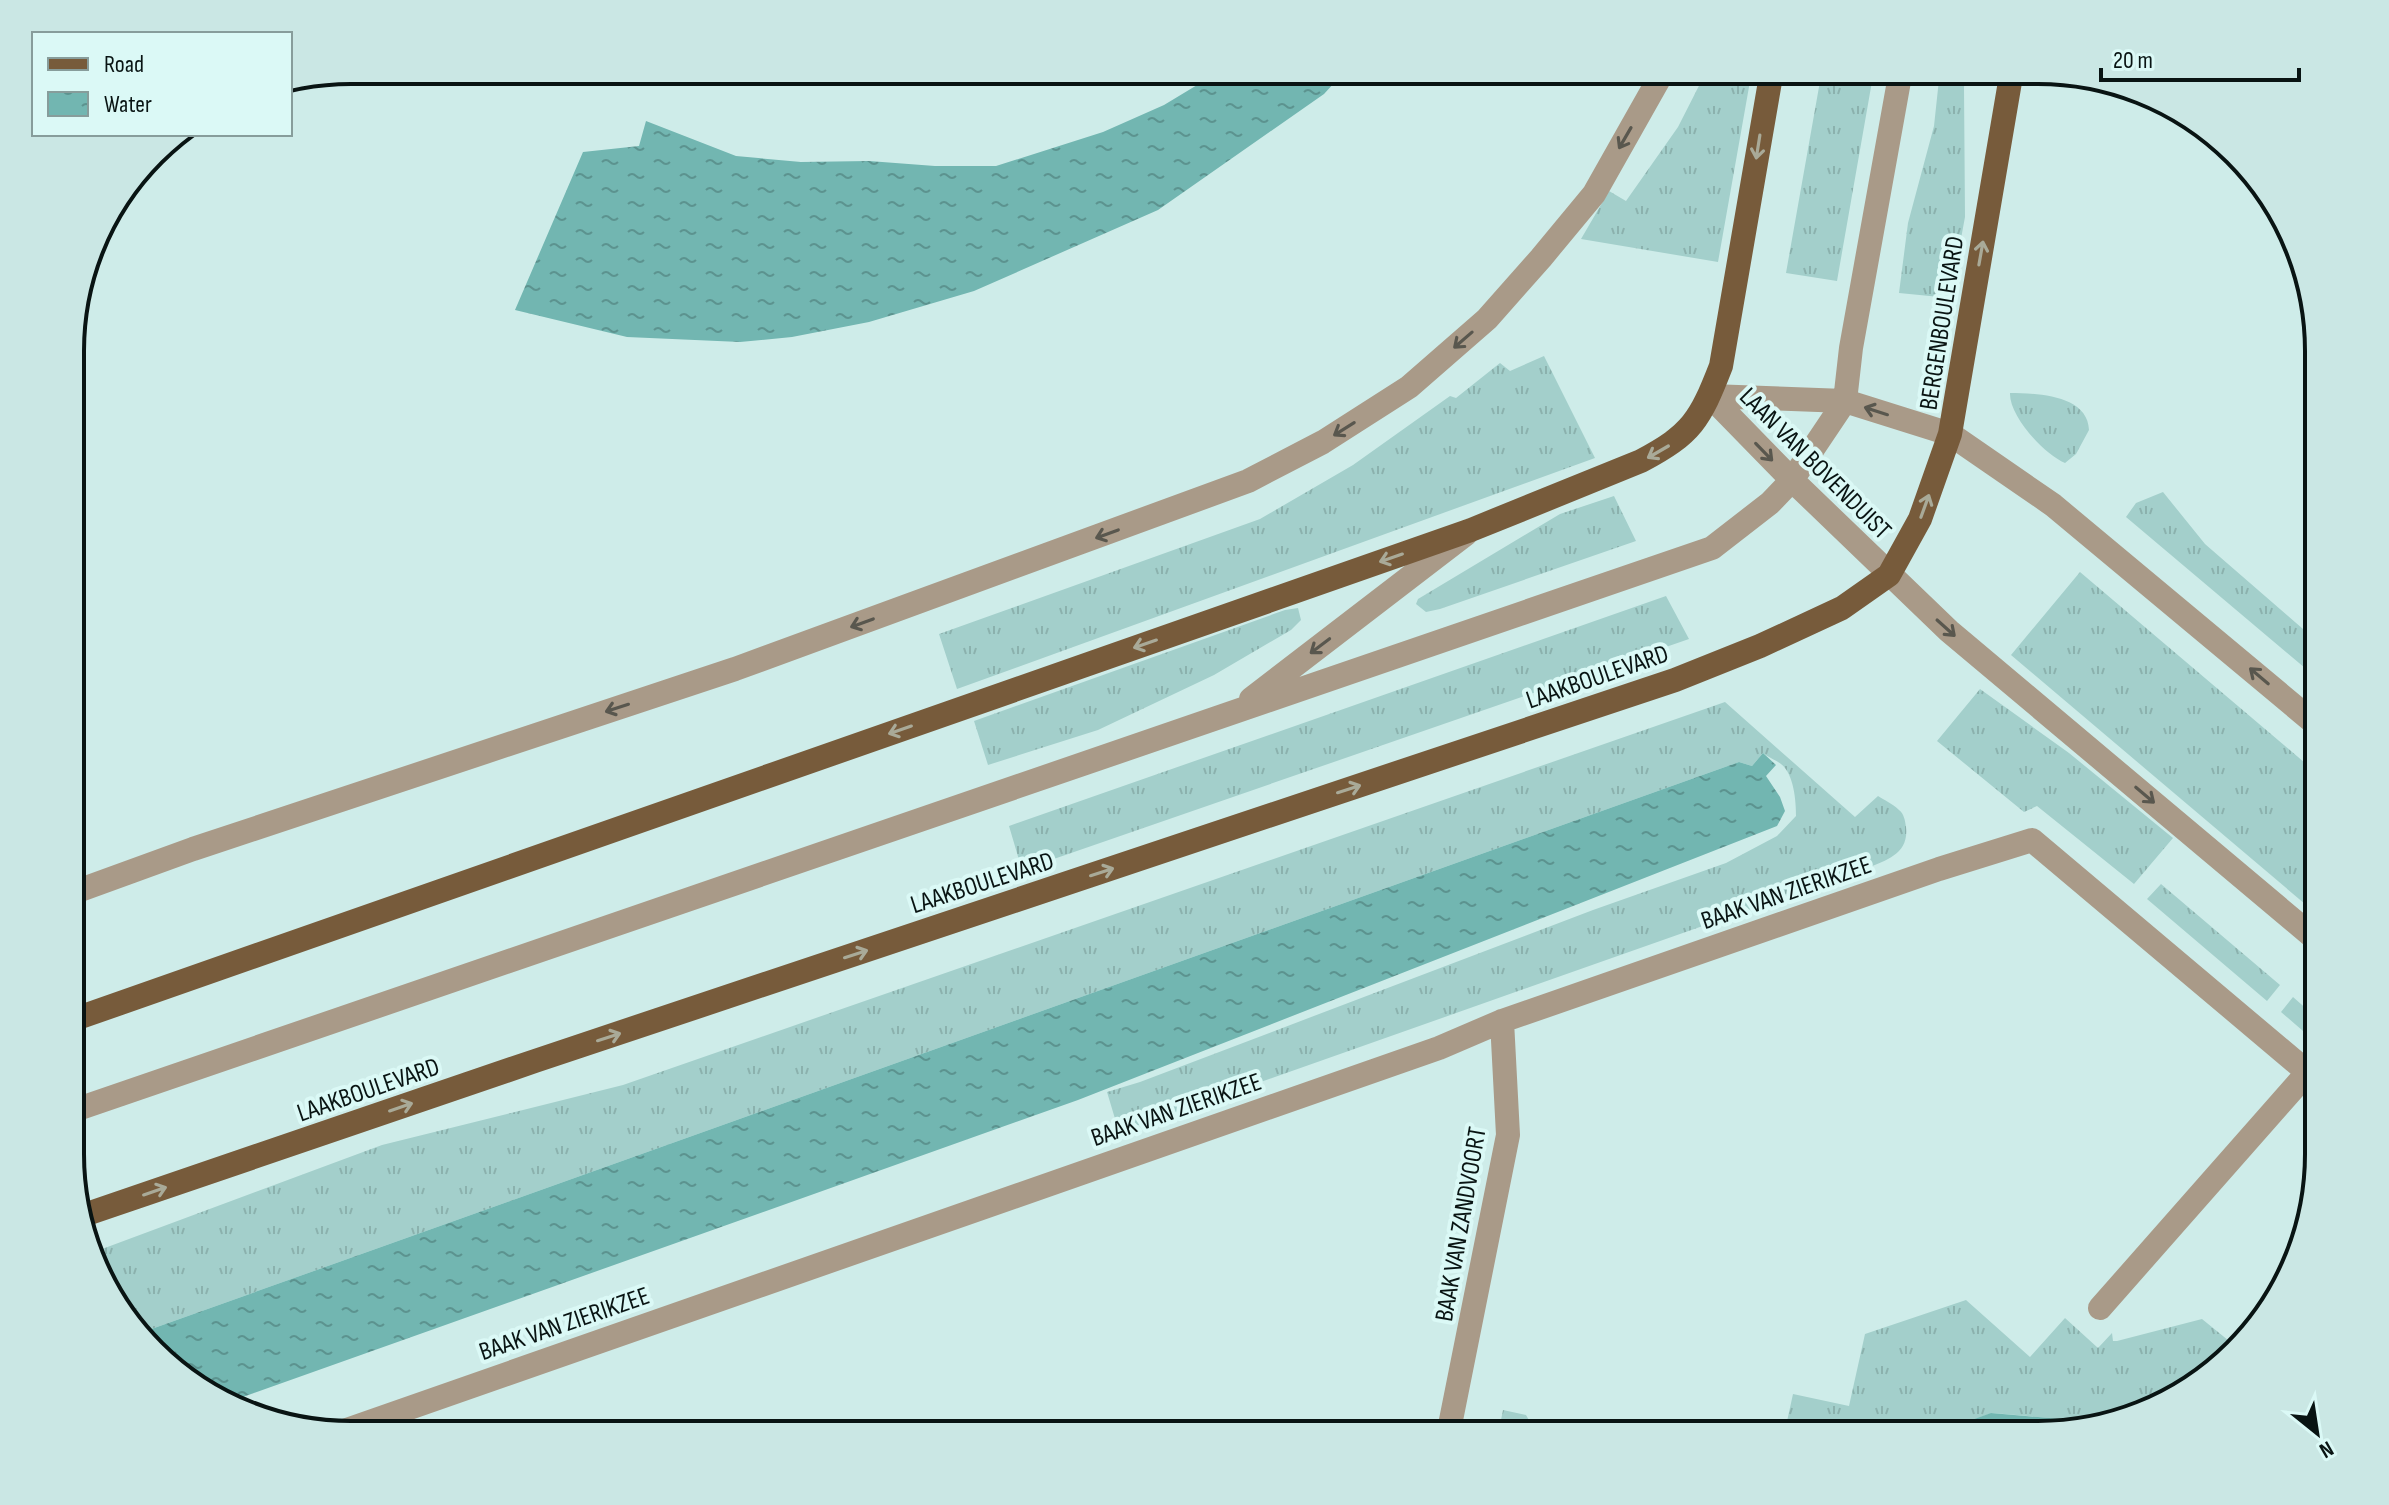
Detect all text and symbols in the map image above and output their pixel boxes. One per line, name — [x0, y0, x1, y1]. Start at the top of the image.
legend — [32, 32, 292, 136]
scale bar — [2101, 32, 2299, 82]
text: 20 m — [2113, 46, 2153, 75]
text: Road — [104, 50, 144, 79]
text: Water — [104, 90, 152, 119]
one-way arrow — [1617, 126, 1633, 149]
one-way arrow — [1750, 134, 1765, 159]
street label: BERGENBOULEVARD — [1913, 234, 1972, 412]
one-way arrow — [1974, 241, 1989, 266]
one-way arrow — [1454, 330, 1474, 348]
street label: LAAN VAN BOVENDUIST — [1733, 382, 1897, 546]
one-way arrow — [1864, 403, 1889, 417]
one-way arrow — [1333, 420, 1355, 437]
one-way arrow — [1754, 442, 1773, 461]
one-way arrow — [1647, 444, 1670, 460]
one-way arrow — [1919, 494, 1933, 519]
one-way arrow — [1095, 528, 1120, 543]
one-way arrow — [1378, 552, 1403, 567]
one-way arrow — [850, 617, 875, 631]
one-way arrow — [1935, 618, 1955, 636]
one-way arrow — [1310, 637, 1331, 654]
one-way arrow — [1133, 638, 1158, 653]
street label: LAAKBOULEVARD — [1522, 639, 1673, 716]
one-way arrow — [2249, 667, 2269, 685]
one-way arrow — [604, 702, 629, 717]
one-way arrow — [888, 724, 913, 739]
one-way arrow — [1336, 781, 1361, 796]
one-way arrow — [2135, 785, 2155, 803]
street label: LAAKBOULEVARD — [907, 846, 1058, 921]
street label: BAAK VAN ZIERIKZEE — [1697, 850, 1876, 937]
one-way arrow — [1090, 863, 1115, 878]
one-way arrow — [843, 946, 868, 961]
one-way arrow — [597, 1028, 622, 1043]
street label: LAAKBOULEVARD — [293, 1052, 444, 1129]
street label: BAAK VAN ZIERIKZEE — [1087, 1067, 1266, 1154]
one-way arrow — [388, 1098, 413, 1113]
street label: BAAK VAN ZANDVOORT — [1429, 1125, 1494, 1324]
one-way arrow — [142, 1182, 167, 1197]
street label: BAAK VAN ZIERIKZEE — [475, 1281, 654, 1368]
north arrow — [2277, 1393, 2357, 1473]
text: N — [2314, 1434, 2338, 1464]

